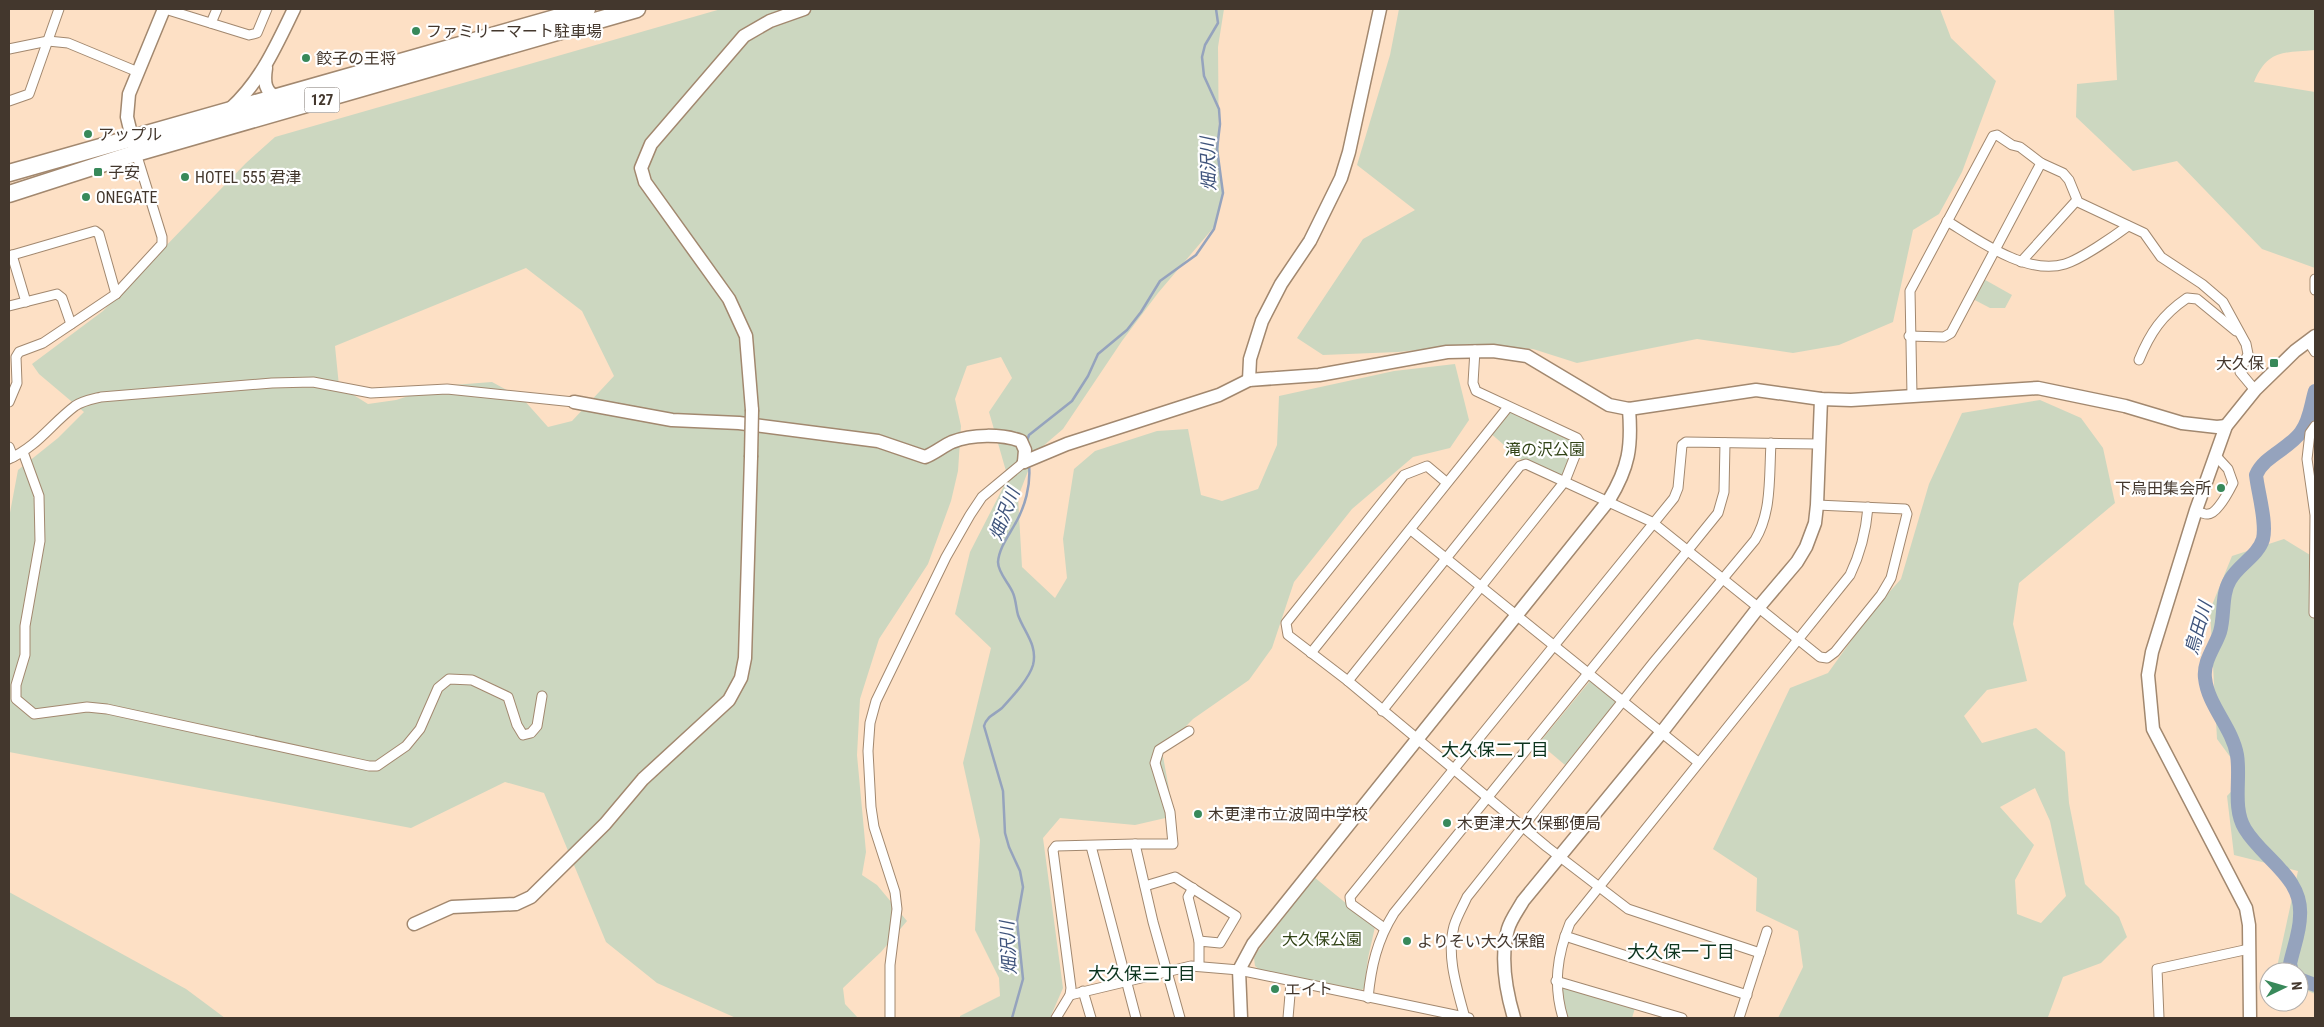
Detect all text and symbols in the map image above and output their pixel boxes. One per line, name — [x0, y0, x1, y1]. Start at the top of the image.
place label: ファミリーマート駐車場 — [426, 22, 602, 41]
marker: ファミリーマート駐車場 — [410, 25, 422, 37]
place label: 餃子の王将 — [316, 49, 396, 68]
marker: 餃子の王将 — [300, 52, 312, 64]
road number: 127 — [304, 88, 340, 112]
place label: アップル — [98, 125, 162, 144]
marker: アップル — [82, 128, 94, 140]
water label: 畑沢川 — [1196, 135, 1219, 191]
place label: 子安 — [108, 163, 140, 182]
marker: 子安 — [92, 166, 104, 178]
place label: HOTEL 555 君津 — [195, 168, 301, 187]
marker: HOTEL 555 君津 — [179, 171, 191, 183]
place label: ONEGATE — [96, 188, 157, 207]
marker: ONEGATE — [80, 191, 92, 203]
place label: 大久保 — [2216, 354, 2264, 373]
marker: 大久保 — [2268, 357, 2280, 369]
park label: 滝の沢公園 — [1505, 440, 1585, 459]
place label: 下烏田集会所 — [2115, 479, 2211, 498]
marker: 下烏田集会所 — [2215, 482, 2227, 494]
water label: 畑沢川 — [985, 483, 1024, 543]
water label: 鳥田川 — [2180, 597, 2216, 657]
district label: 大久保二丁目 — [1441, 739, 1549, 760]
place label: 木更津市立波岡中学校 — [1208, 805, 1368, 824]
marker: 木更津市立波岡中学校 — [1192, 808, 1204, 820]
place label: 木更津大久保郵便局 — [1457, 814, 1601, 833]
marker: 木更津大久保郵便局 — [1441, 817, 1453, 829]
water label: 畑沢川 — [996, 918, 1020, 976]
park label: 大久保公園 — [1282, 930, 1362, 949]
place label: よりそい大久保館 — [1417, 932, 1545, 951]
marker: よりそい大久保館 — [1401, 935, 1413, 947]
district label: 大久保一丁目 — [1627, 941, 1735, 962]
north arrow — [2259, 962, 2309, 1012]
district label: 大久保三丁目 — [1088, 963, 1196, 984]
place label: エイト — [1285, 980, 1333, 999]
text: N — [2289, 981, 2305, 991]
marker: エイト — [1269, 983, 1281, 995]

